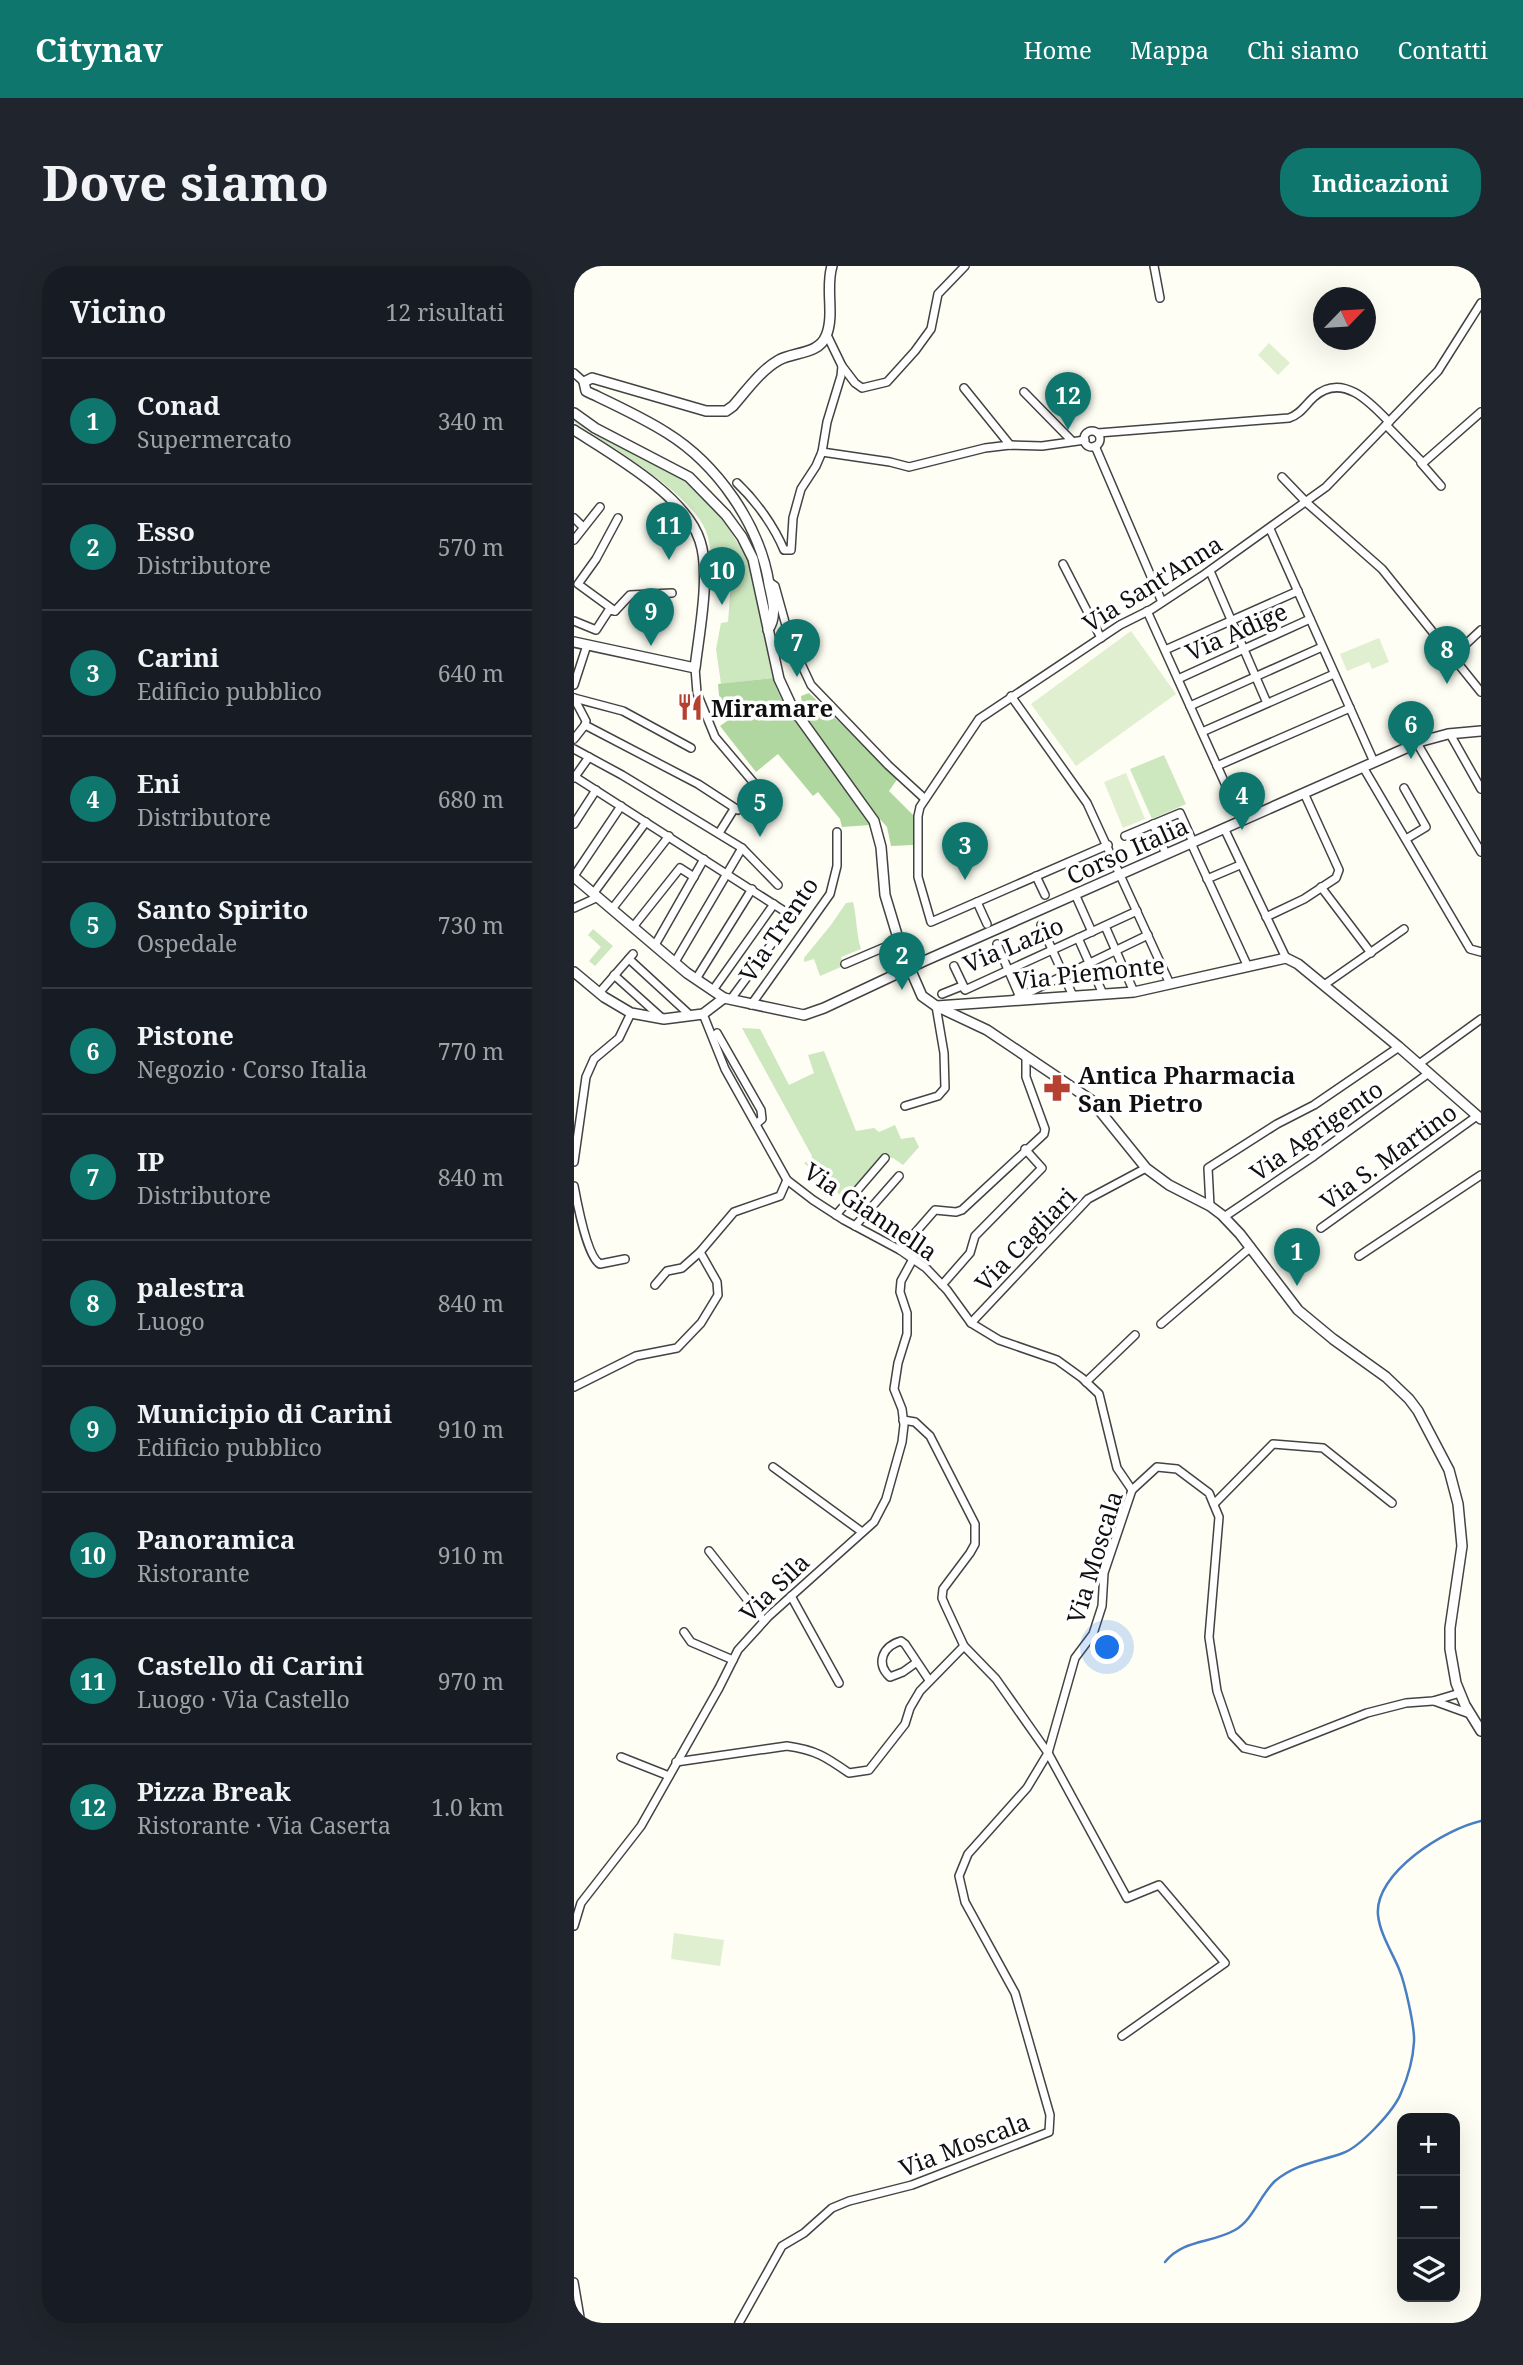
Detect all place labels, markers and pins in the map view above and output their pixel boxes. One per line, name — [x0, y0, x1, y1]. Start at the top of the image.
pin: 12 — [1045, 372, 1091, 430]
pin: 11 — [646, 502, 692, 560]
pin: 10 — [699, 547, 745, 605]
pin: 9 — [628, 588, 674, 646]
pin: 7 — [774, 619, 820, 677]
pin: 8 — [1424, 626, 1470, 684]
place label: Miramare — [711, 691, 833, 724]
restaurant icon: Miramare — [675, 692, 705, 722]
pin: 6 — [1388, 701, 1434, 759]
pin: 4 — [1219, 772, 1265, 830]
pin: 5 — [737, 779, 783, 837]
pin: 3 — [942, 822, 988, 880]
pin: 2 — [879, 932, 925, 990]
place label: Antica Pharmacia San Pietro — [1078, 1058, 1295, 1119]
pharmacy icon: Antica Pharmacia San Pietro — [1042, 1073, 1072, 1103]
pin: 1 — [1274, 1228, 1320, 1286]

